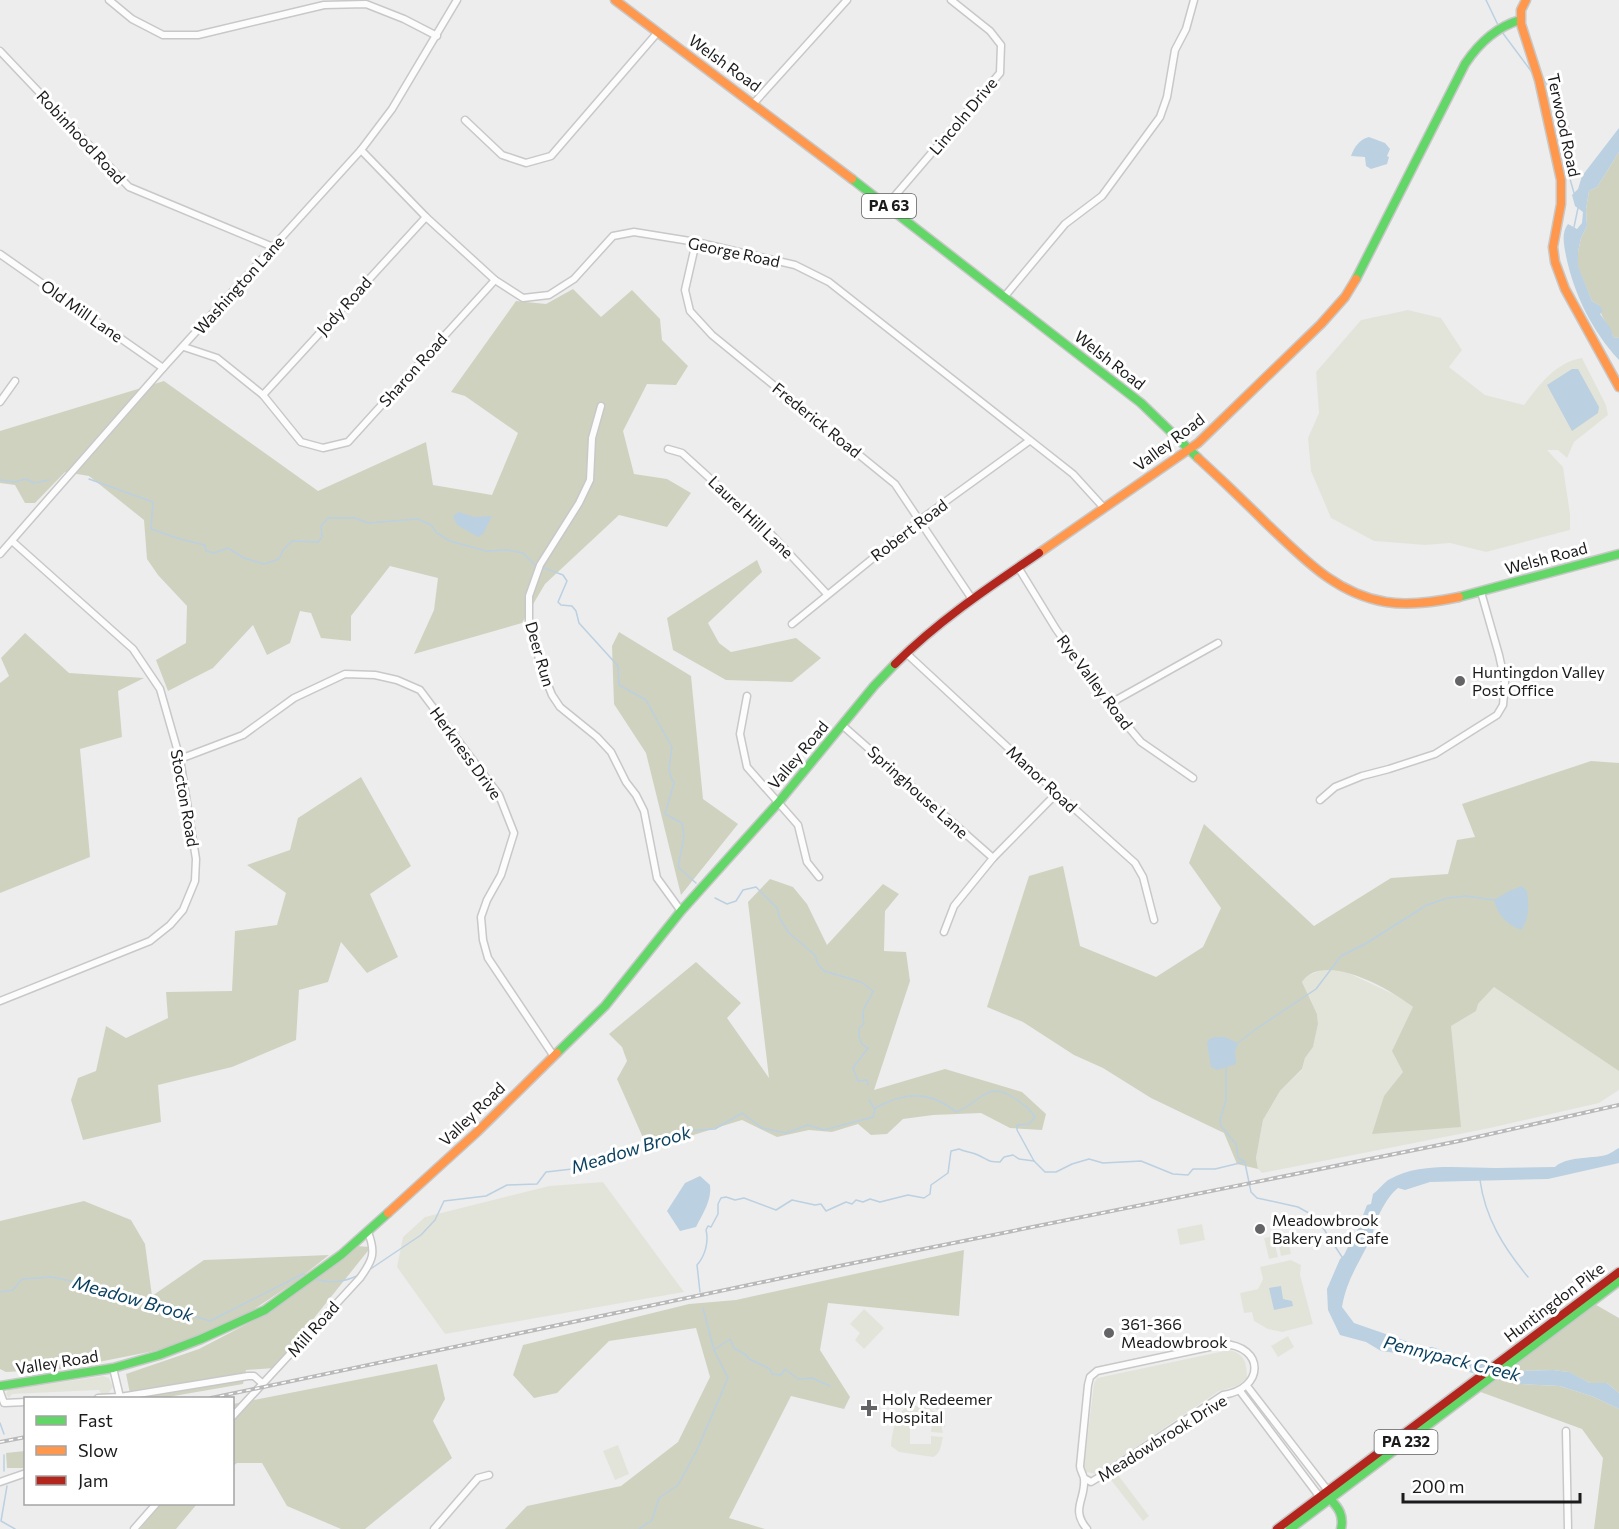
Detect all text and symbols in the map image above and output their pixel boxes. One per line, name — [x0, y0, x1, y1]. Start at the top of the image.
street label: Welsh Road — [685, 30, 765, 95]
street label: Terwood Road — [1544, 71, 1585, 178]
street label: Lincoln Drive — [925, 73, 1000, 158]
street label: Robinhood Road — [33, 86, 129, 187]
road number: PA 63 — [862, 194, 916, 218]
street label: Washington Lane — [190, 232, 288, 338]
street label: George Road — [686, 232, 782, 271]
street label: Jody Road — [312, 272, 375, 339]
street label: Old Mill Lane — [38, 276, 127, 346]
street label: Welsh Road — [1071, 326, 1149, 393]
street label: Sharon Road — [375, 329, 451, 410]
street label: Frederick Road — [769, 378, 866, 461]
street label: Valley Road — [1130, 409, 1208, 474]
street label: Laurel Hill Lane — [705, 471, 798, 562]
street label: Robert Road — [867, 495, 951, 565]
street label: Welsh Road — [1503, 537, 1589, 578]
street label: Deer Run — [522, 619, 559, 689]
street label: Rye Valley Road — [1054, 631, 1137, 733]
place label: Huntingdon Valley Post Office — [1472, 662, 1605, 699]
marker: Huntingdon Valley Post Office — [1453, 674, 1467, 688]
street label: Herkness Drive — [427, 703, 506, 803]
street label: Valley Road — [763, 717, 832, 793]
street label: Springhouse Lane — [864, 741, 973, 842]
street label: Manor Road — [1003, 741, 1081, 816]
street label: Stocton Road — [168, 748, 203, 848]
street label: Valley Road — [435, 1078, 508, 1150]
water label: Meadow Brook — [568, 1120, 695, 1178]
place label: Meadowbrook Bakery and Cafe — [1272, 1210, 1389, 1247]
marker: Meadowbrook Bakery and Cafe — [1253, 1222, 1267, 1236]
street label: Huntingdon Pike — [1500, 1258, 1608, 1345]
water label: Meadow Brook — [70, 1270, 197, 1326]
street label: Mill Road — [283, 1297, 342, 1360]
place label: 361-366 Meadowbrook — [1121, 1314, 1228, 1351]
marker: 361-366 Meadowbrook — [1102, 1326, 1116, 1340]
water label: Pennypack Creek — [1382, 1330, 1524, 1386]
street label: Valley Road — [14, 1346, 100, 1377]
place label: Holy Redeemer Hospital — [882, 1389, 993, 1426]
street label: Meadowbrook Drive — [1094, 1390, 1230, 1485]
legend — [24, 1397, 234, 1505]
marker: Holy Redeemer Hospital — [860, 1399, 878, 1417]
text: Fast — [78, 1409, 113, 1431]
road number: PA 232 — [1374, 1430, 1438, 1454]
text: Slow — [78, 1439, 118, 1461]
scale bar — [1403, 1466, 1580, 1504]
text: Jam — [78, 1469, 108, 1491]
text: 200 m — [1412, 1475, 1465, 1497]

